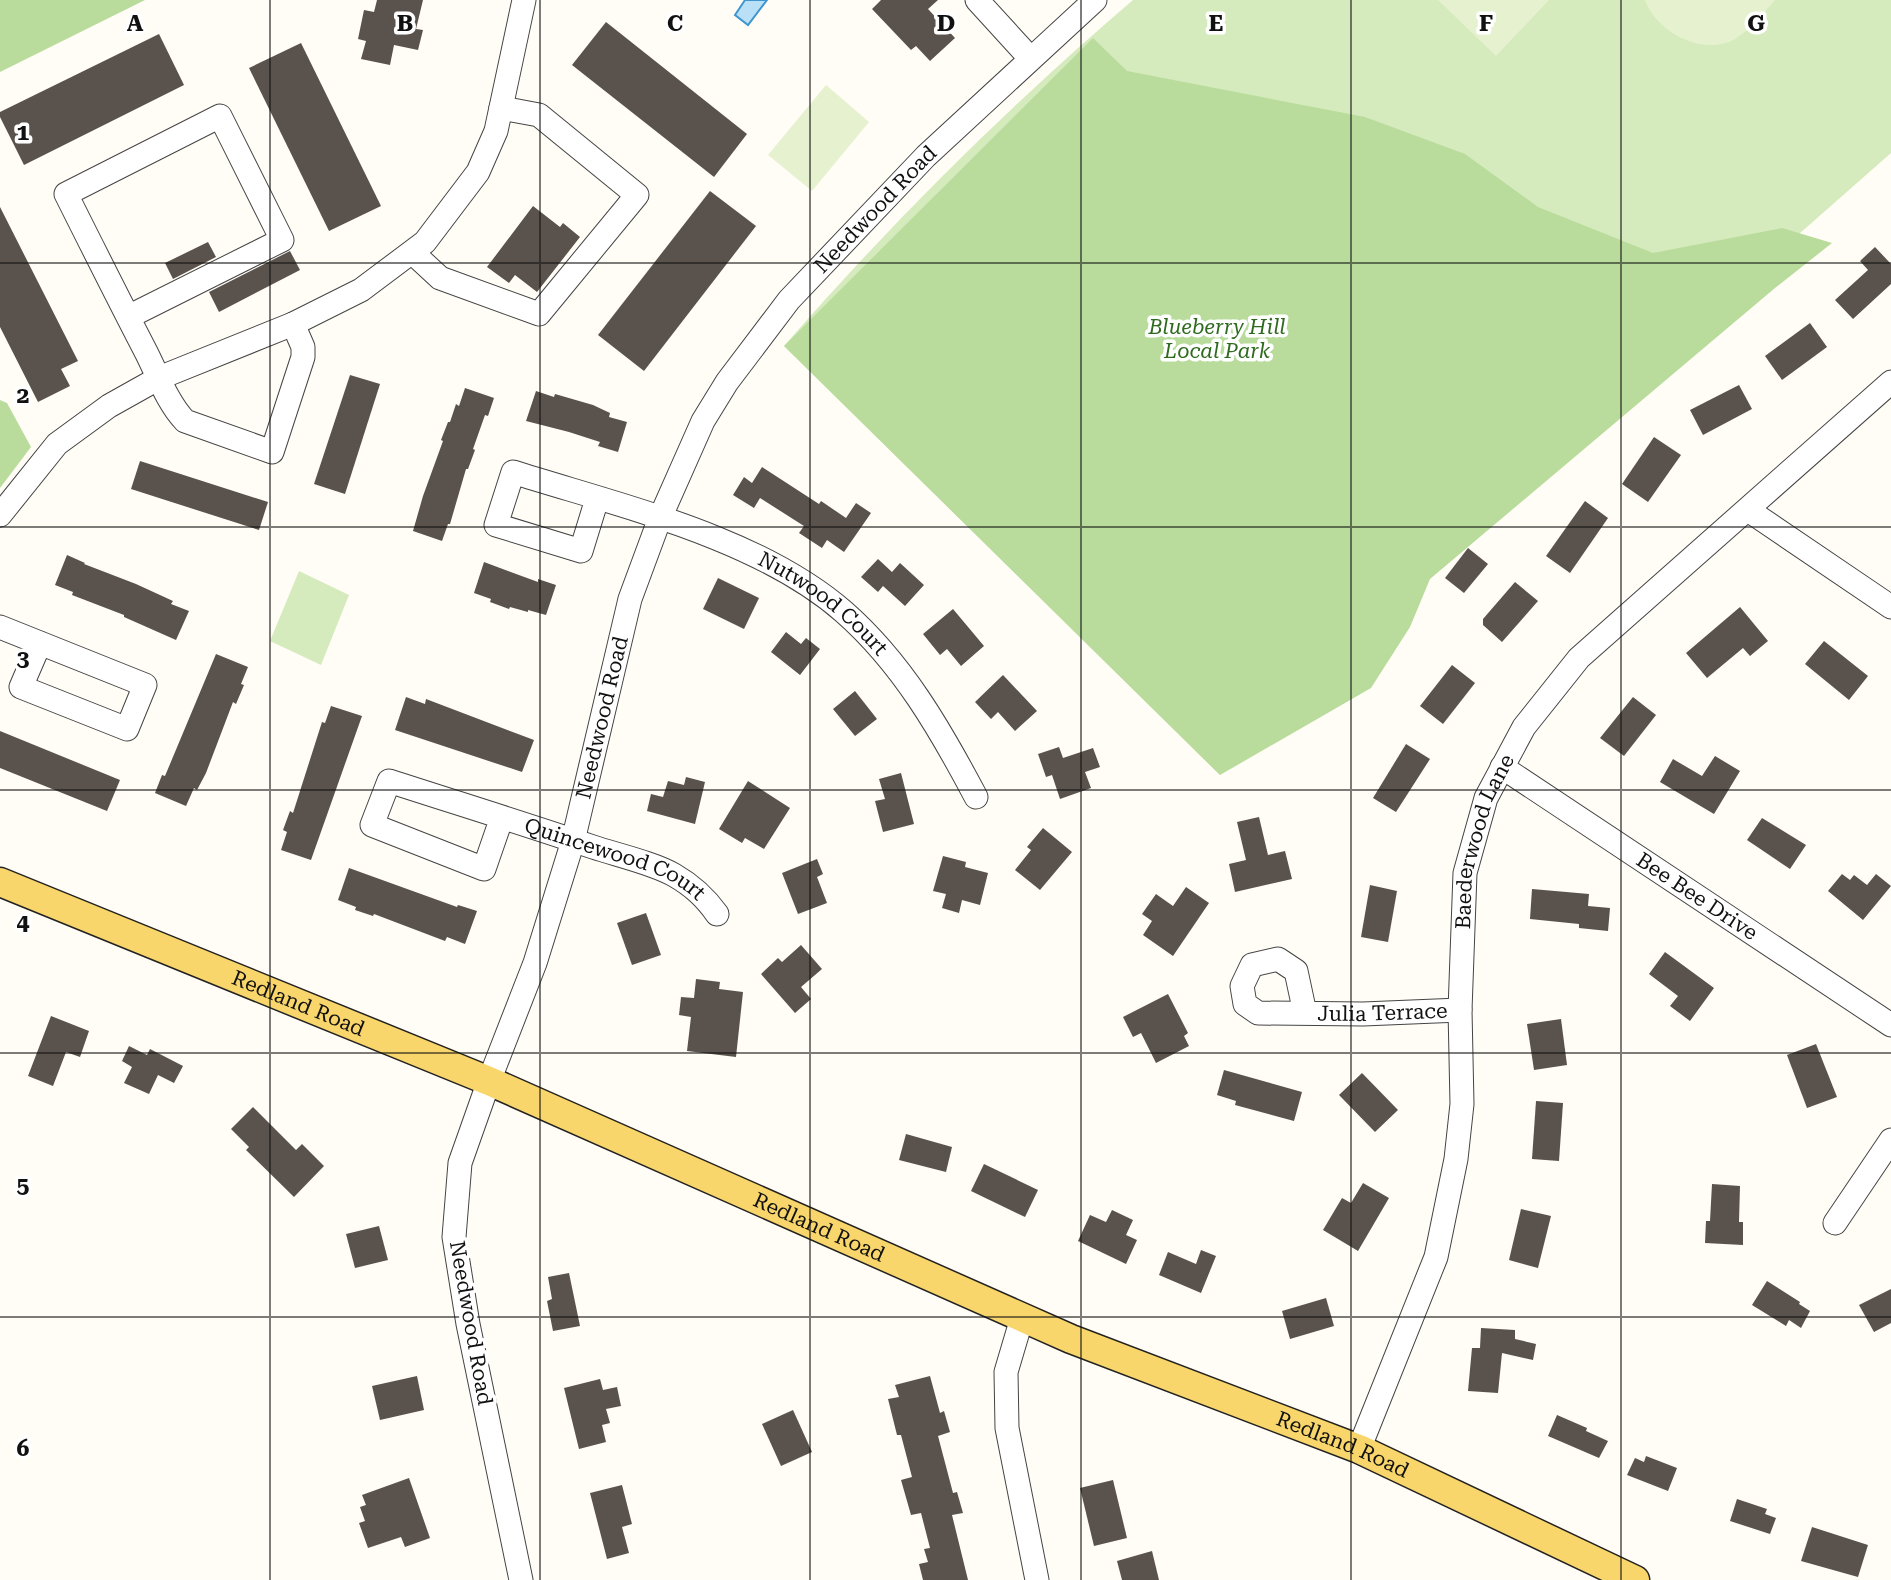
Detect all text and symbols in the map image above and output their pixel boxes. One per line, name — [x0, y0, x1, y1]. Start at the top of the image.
text: A — [127, 10, 144, 37]
text: B — [397, 10, 413, 37]
text: C — [667, 10, 683, 37]
text: D — [937, 10, 955, 37]
text: E — [1209, 10, 1223, 37]
text: F — [1479, 10, 1493, 37]
text: G — [1747, 10, 1765, 37]
text: 1 — [17, 119, 30, 146]
street label: Needwood Road — [809, 140, 942, 278]
park label: Blueberry Hill Local Park — [1147, 315, 1286, 363]
text: 2 — [17, 382, 29, 409]
street label: Nutwood Court — [754, 547, 893, 660]
street label: Needwood Road — [571, 633, 633, 801]
text: 3 — [17, 645, 30, 672]
street label: Baederwood Lane — [1451, 750, 1519, 930]
street label: Quincewood Court — [522, 813, 711, 905]
street label: Bee Bee Drive — [1632, 848, 1762, 945]
text: 4 — [17, 909, 30, 936]
street label: Redland Road — [228, 966, 369, 1041]
street label: Julia Terrace — [1317, 999, 1448, 1026]
text: 5 — [17, 1172, 30, 1199]
street label: Redland Road — [750, 1188, 889, 1267]
street label: Needwood Road — [445, 1239, 497, 1408]
street label: Redland Road — [1273, 1407, 1413, 1483]
text: 6 — [17, 1435, 30, 1462]

